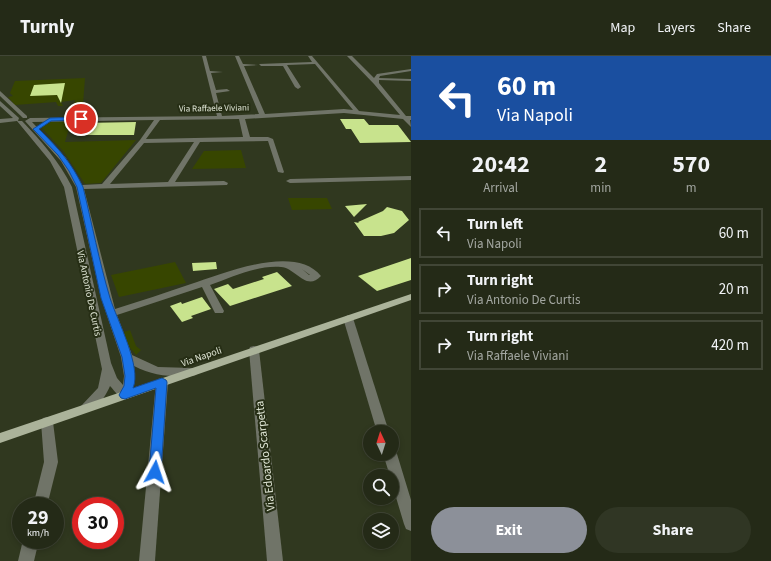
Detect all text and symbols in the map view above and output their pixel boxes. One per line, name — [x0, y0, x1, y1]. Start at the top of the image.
text: Turnly — [20, 14, 74, 41]
text: Map — [610, 18, 635, 38]
text: Layers — [657, 18, 695, 38]
text: Share — [717, 18, 751, 38]
text: 60 m — [497, 66, 556, 106]
icon: left — [431, 72, 483, 124]
street label: Via Raffaele Viviani — [179, 101, 249, 116]
pin — [64, 102, 98, 136]
text: Via Napoli — [497, 103, 573, 128]
icon: arrive — [70, 108, 92, 130]
text: 20:42 — [472, 147, 530, 182]
text: 2 — [595, 147, 607, 182]
text: 570 — [672, 147, 710, 182]
text: Arrival — [483, 179, 518, 197]
text: min — [590, 179, 611, 197]
text: m — [686, 179, 697, 197]
text: Turn left — [467, 214, 523, 235]
icon: left — [433, 222, 455, 244]
text: 60 m — [719, 223, 749, 244]
text: Via Napoli — [467, 235, 522, 253]
street label: Via Antonio De Curtis — [73, 249, 105, 337]
text: Turn right — [467, 270, 533, 291]
icon: right — [433, 278, 455, 300]
text: 20 m — [719, 279, 749, 300]
text: Via Antonio De Curtis — [467, 291, 580, 309]
text: Turn right — [467, 326, 533, 347]
icon: right — [433, 334, 455, 356]
text: 420 m — [711, 335, 749, 356]
street label: Via Napoli — [179, 343, 224, 370]
text: Via Raffaele Viviani — [467, 347, 569, 365]
street label: Via Edoardo Scarpetta — [251, 400, 280, 512]
north arrow — [363, 425, 399, 461]
map controls — [363, 425, 399, 549]
position arrow — [134, 451, 176, 493]
button: search — [363, 469, 399, 505]
speed limit sign: 30 — [72, 497, 124, 549]
text: 29 — [27, 504, 49, 532]
button: Exit — [431, 507, 587, 553]
button: Share — [595, 507, 751, 553]
button: layers — [363, 513, 399, 549]
text: km/h — [27, 526, 49, 540]

